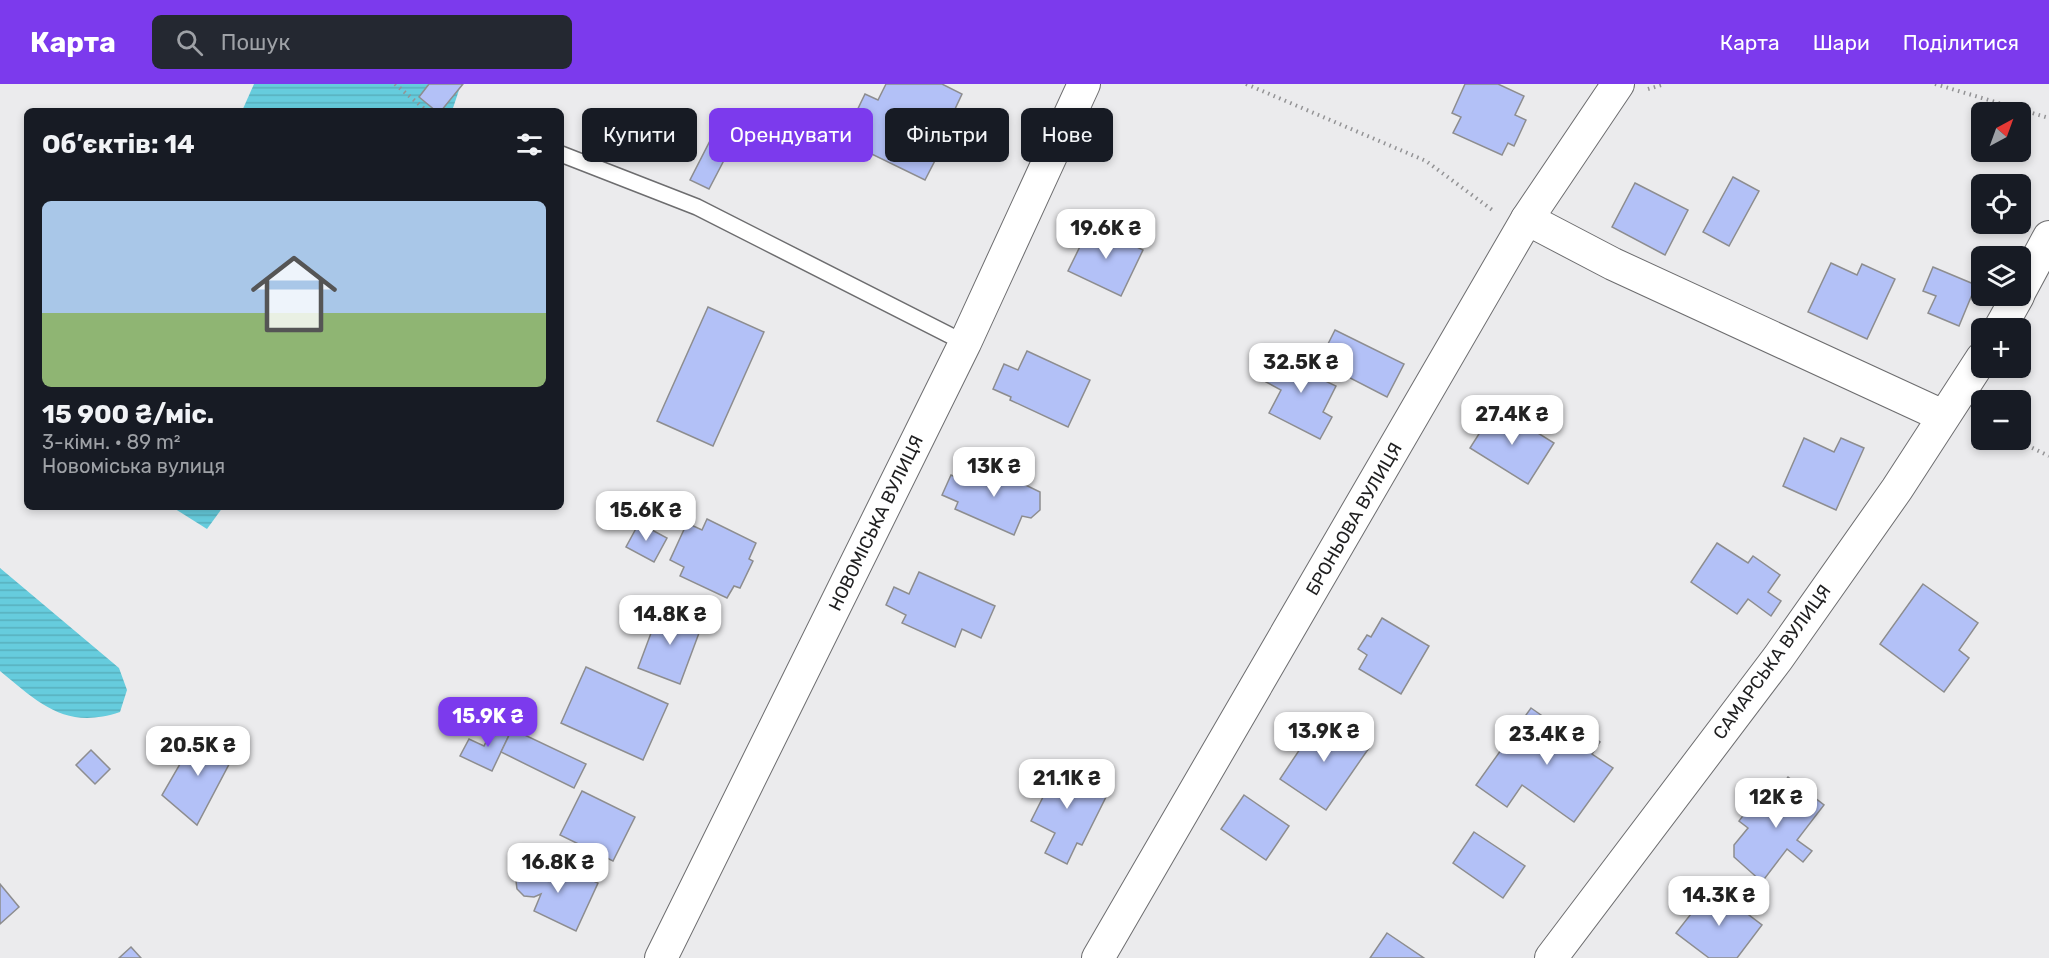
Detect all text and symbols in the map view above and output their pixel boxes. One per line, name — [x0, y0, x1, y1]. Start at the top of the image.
search box — [152, 15, 572, 69]
text: Карта — [30, 26, 116, 59]
icon: search — [173, 26, 206, 59]
text: Пошук — [221, 29, 290, 56]
text: Карта — [1720, 30, 1780, 55]
text: Шари — [1813, 30, 1870, 55]
text: Поділитися — [1903, 30, 2019, 55]
north arrow — [1971, 102, 2031, 162]
map controls — [1971, 102, 2031, 450]
chip: Купити — [582, 108, 697, 162]
chip: Орендувати — [709, 108, 873, 162]
chip: Фільтри — [885, 108, 1009, 162]
chip: Нове — [1021, 108, 1113, 162]
icon: filters — [513, 128, 546, 161]
text: Об’єктів: 14 — [42, 129, 195, 160]
button: locate — [1971, 174, 2031, 234]
pin: 19.6K ₴ — [1051, 209, 1161, 260]
text: 19.6K ₴ — [1070, 216, 1142, 240]
icon: home — [240, 240, 348, 348]
button: layers — [1971, 246, 2031, 306]
button: + — [1971, 318, 2031, 378]
pin: 32.5K ₴ — [1246, 343, 1356, 394]
text: 32.5K ₴ — [1263, 350, 1339, 374]
button: − — [1971, 390, 2031, 450]
pin: 27.4K ₴ — [1457, 395, 1567, 446]
text: 15 900 ₴/міс. — [42, 399, 214, 430]
text: 27.4K ₴ — [1475, 402, 1549, 426]
text: 3-кімн. · 89 m² — [42, 430, 181, 454]
street label: НОВОМІСЬКА ВУЛИЦЯ — [824, 432, 928, 614]
street label: БРОНЬОВА ВУЛИЦЯ — [1301, 439, 1407, 599]
pin: 13K ₴ — [952, 447, 1036, 498]
text: Новоміська вулиця — [42, 454, 225, 478]
text: 13K ₴ — [967, 454, 1021, 478]
pin: 15.6K ₴ — [591, 491, 701, 542]
text: 15.6K ₴ — [610, 498, 682, 522]
street label: САМАРСЬКА ВУЛИЦЯ — [1708, 580, 1836, 744]
pin: 14.8K ₴ — [615, 595, 725, 646]
text: 14.8K ₴ — [633, 602, 707, 626]
pin: 15.9K ₴ — [433, 697, 543, 748]
text: 15.9K ₴ — [452, 704, 524, 728]
pin: 13.9K ₴ — [1269, 712, 1379, 763]
pin: 23.4K ₴ — [1492, 715, 1602, 766]
text: 13.9K ₴ — [1288, 719, 1360, 743]
text: 23.4K ₴ — [1509, 722, 1585, 746]
pin: 20.5K ₴ — [143, 726, 253, 777]
text: 20.5K ₴ — [160, 733, 236, 757]
pin: 21.1K ₴ — [1012, 759, 1122, 810]
text: 21.1K ₴ — [1033, 766, 1101, 790]
pin: 12K ₴ — [1734, 778, 1818, 829]
text: 12K ₴ — [1749, 785, 1803, 809]
pin: 16.8K ₴ — [503, 843, 613, 894]
text: 16.8K ₴ — [521, 850, 595, 874]
pin: 14.3K ₴ — [1664, 876, 1774, 927]
text: 14.3K ₴ — [1682, 883, 1756, 907]

